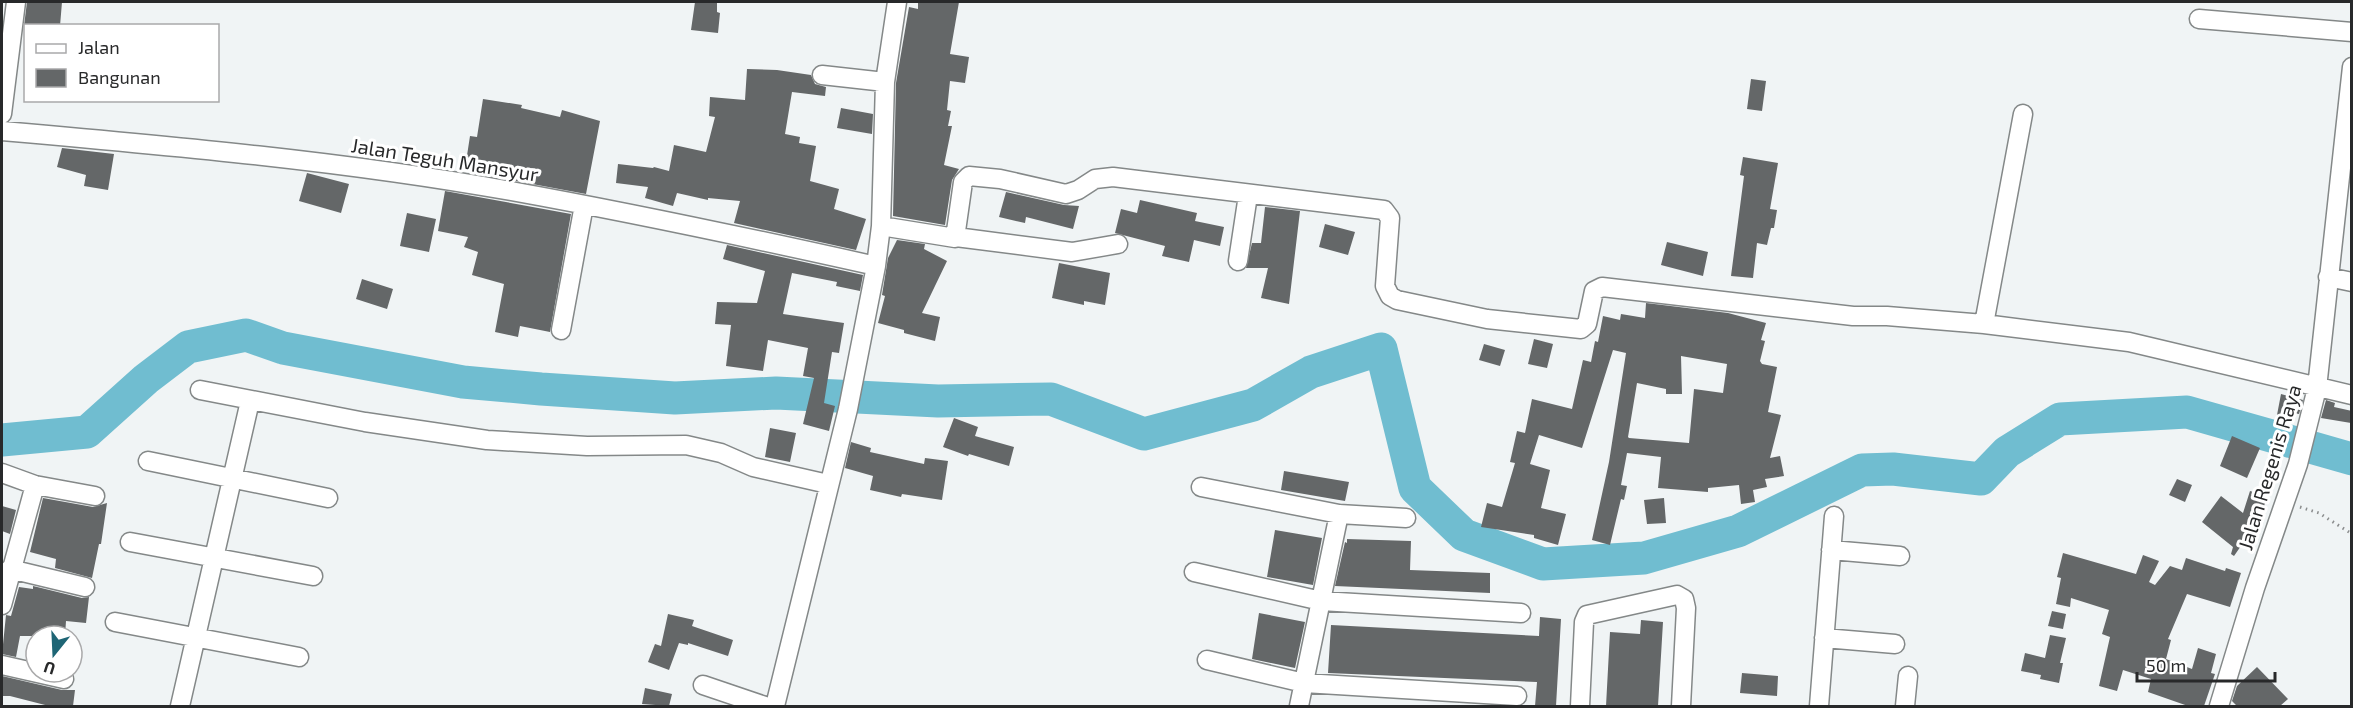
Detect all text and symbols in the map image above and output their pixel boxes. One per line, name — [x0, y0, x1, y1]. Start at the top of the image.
legend — [24, 24, 219, 102]
text: Jalan — [78, 36, 120, 58]
text: Bangunan — [78, 66, 161, 88]
street label: Jalan Teguh Mansyur — [350, 132, 540, 186]
street label: Jalan Regenis Raya — [2232, 381, 2306, 553]
north arrow — [24, 624, 84, 684]
scale bar — [2137, 645, 2275, 683]
text: 50 m — [2146, 654, 2186, 676]
text: U — [41, 658, 57, 679]

